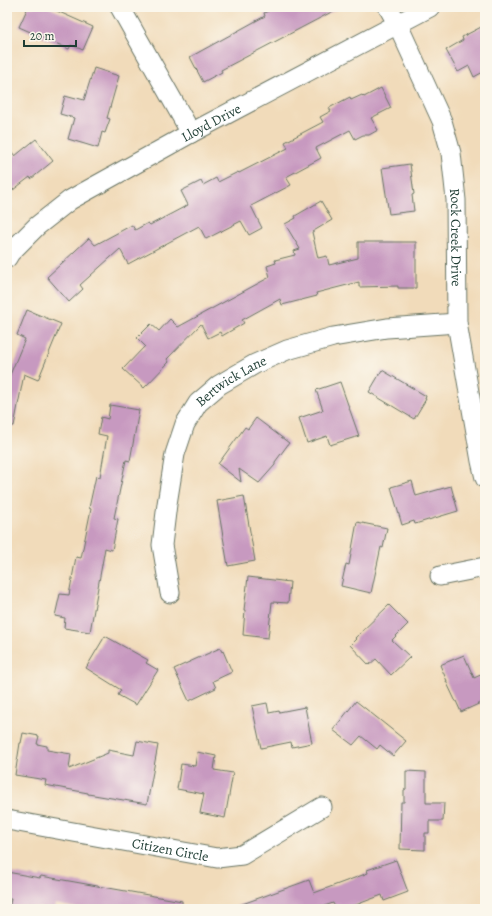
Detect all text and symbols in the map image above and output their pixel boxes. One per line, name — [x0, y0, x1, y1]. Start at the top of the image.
scale bar — [24, 22, 76, 48]
text: 20 m — [30, 28, 54, 44]
street label: Lloyd Drive — [178, 99, 244, 146]
street label: Rock Creek Drive — [445, 187, 466, 287]
street label: Bertwick Lane — [191, 351, 269, 411]
street label: Citizen Circle — [131, 833, 210, 866]

